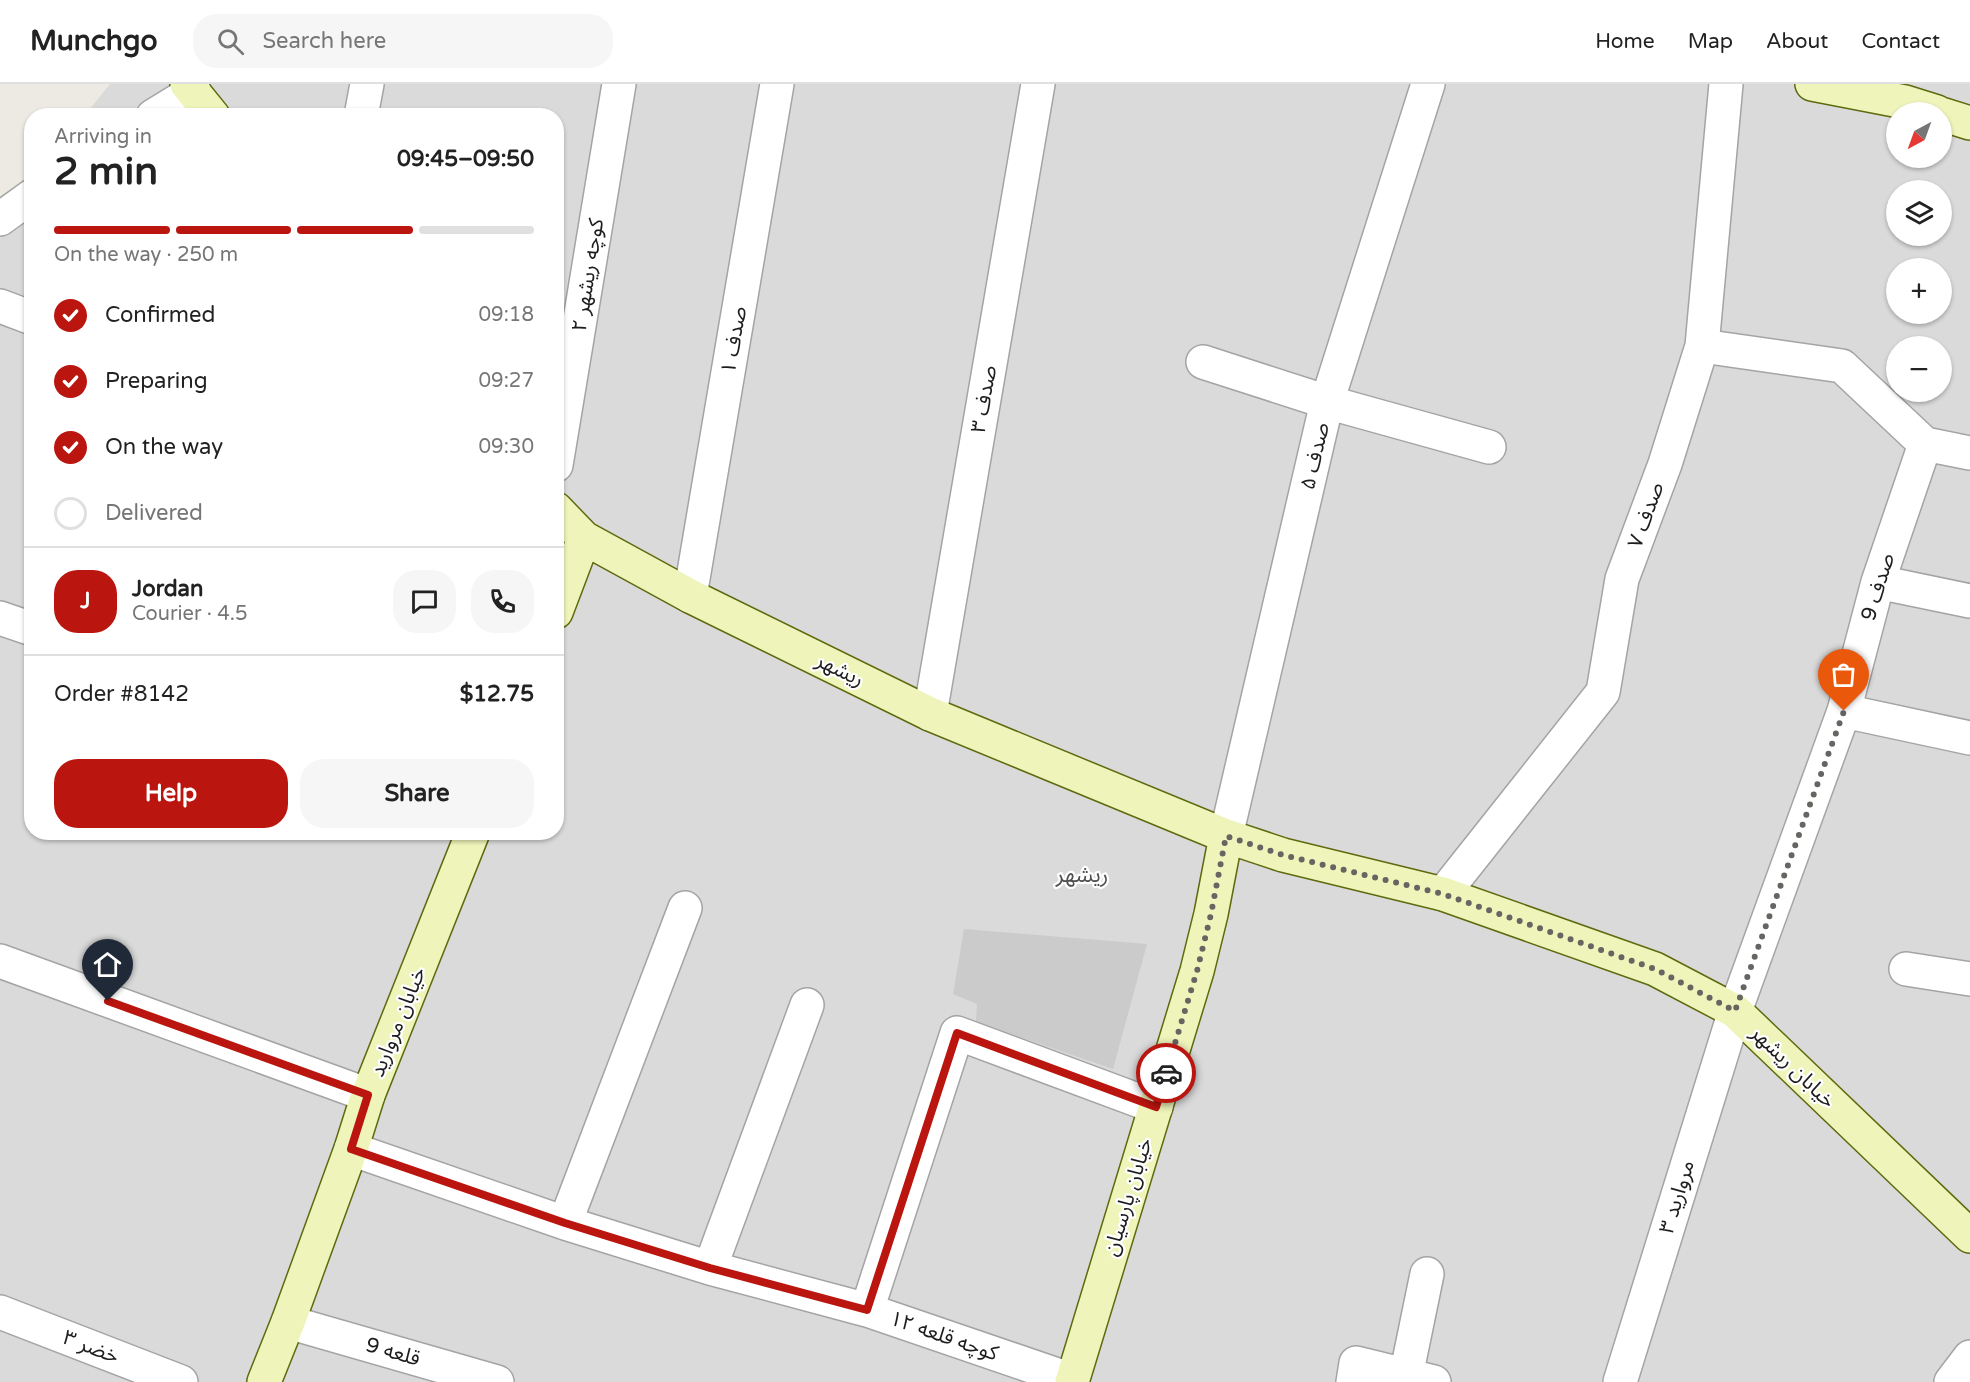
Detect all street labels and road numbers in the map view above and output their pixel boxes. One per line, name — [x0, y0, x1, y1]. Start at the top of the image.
street label: کوچه ریشهر ۲ — [567, 216, 609, 333]
street label: صدف ۱ — [716, 304, 752, 376]
street label: صدف ۳ — [966, 363, 1002, 435]
street label: صدف ۵ — [1295, 420, 1335, 492]
street label: صدف ۷ — [1623, 479, 1669, 551]
street label: صدف 9 — [1856, 550, 1900, 624]
street label: ریشهر — [811, 647, 868, 692]
street label: خیابان مروارید — [365, 963, 431, 1081]
street label: خیابان ریشهر — [1745, 1020, 1841, 1114]
street label: خیابان پارسیان — [1098, 1135, 1158, 1259]
street label: مروارید ۳ — [1654, 1157, 1700, 1237]
street label: کوچه قلعه ۱۲ — [887, 1306, 1002, 1366]
street label: خضر ۳ — [59, 1325, 123, 1369]
street label: قلعه 9 — [363, 1332, 423, 1372]

